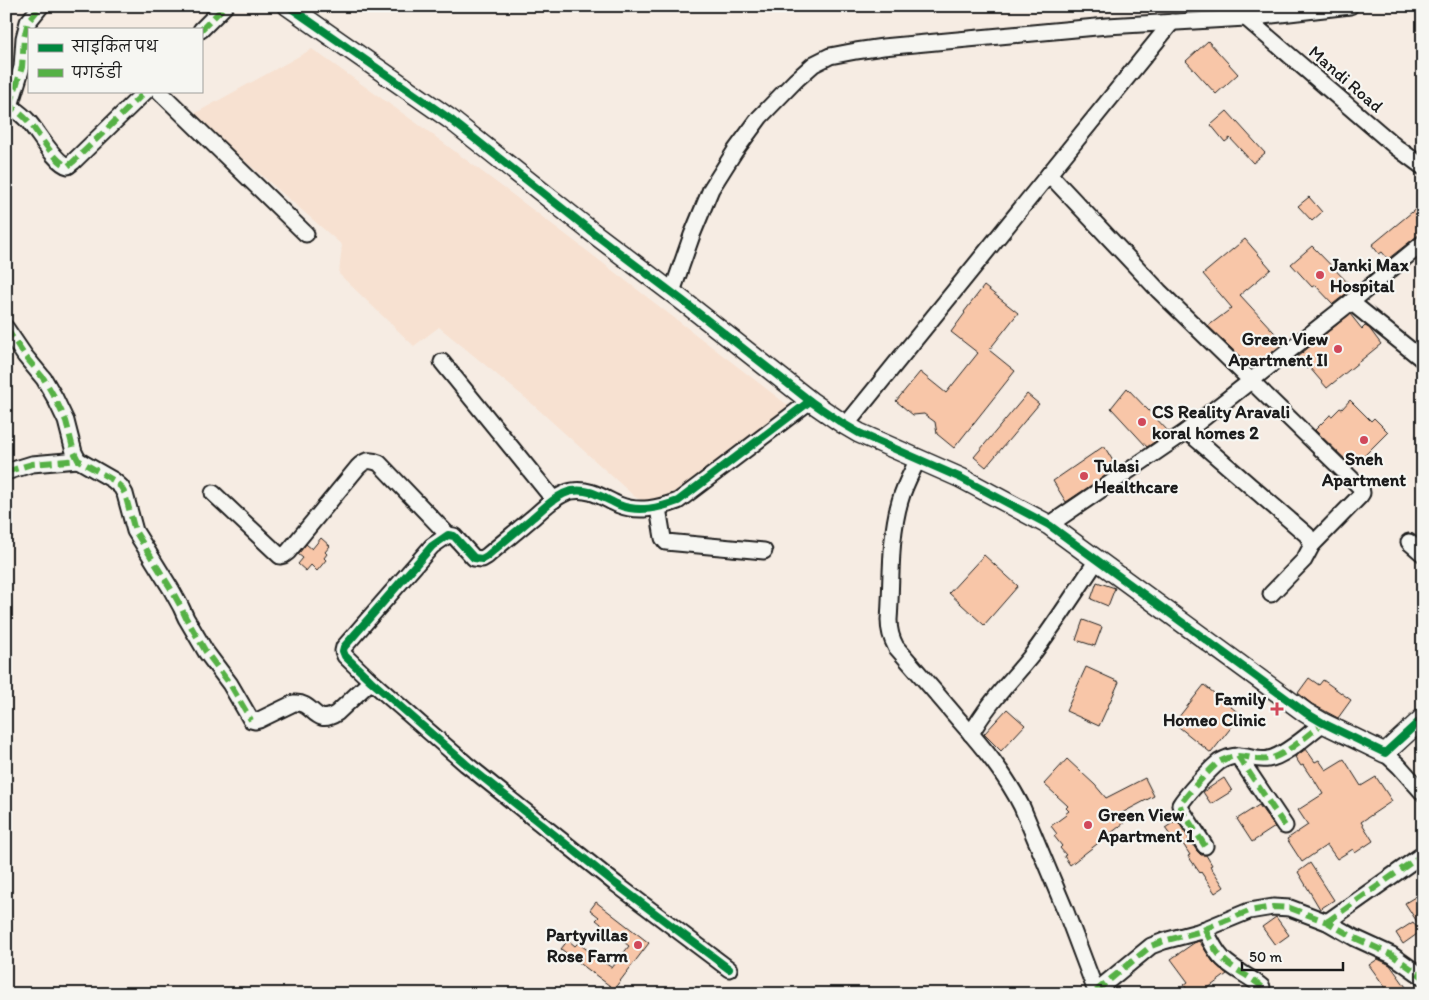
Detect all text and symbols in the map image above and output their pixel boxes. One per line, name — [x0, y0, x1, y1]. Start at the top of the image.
legend — [28, 28, 202, 92]
text: साइकिल पथ — [71, 35, 159, 56]
street label: Mandi Road — [1304, 41, 1388, 117]
text: पगडंडी — [71, 61, 122, 82]
place label: Janki Max Hospital — [1329, 254, 1410, 297]
marker: Janki Max Hospital — [1314, 269, 1326, 281]
place label: Green View Apartment II — [1228, 328, 1329, 371]
marker: Green View Apartment II — [1332, 343, 1344, 355]
place label: CS Reality Aravali koral homes 2 — [1152, 401, 1290, 444]
marker: CS Reality Aravali koral homes 2 — [1136, 416, 1148, 428]
marker: Sneh Apartment — [1358, 434, 1370, 446]
place label: Sneh Apartment — [1321, 448, 1406, 491]
place label: Tulasi Healthcare — [1093, 455, 1179, 498]
marker: Tulasi Healthcare — [1078, 470, 1090, 482]
place label: Family Homeo Clinic — [1163, 688, 1267, 731]
marker: Family Homeo Clinic — [1270, 702, 1284, 716]
place label: Green View Apartment 1 — [1097, 804, 1195, 847]
marker: Green View Apartment 1 — [1082, 819, 1094, 831]
place label: Partyvillas Rose Farm — [546, 924, 629, 967]
marker: Partyvillas Rose Farm — [632, 939, 644, 951]
scale bar — [1242, 940, 1343, 972]
text: 50 m — [1249, 948, 1282, 966]

